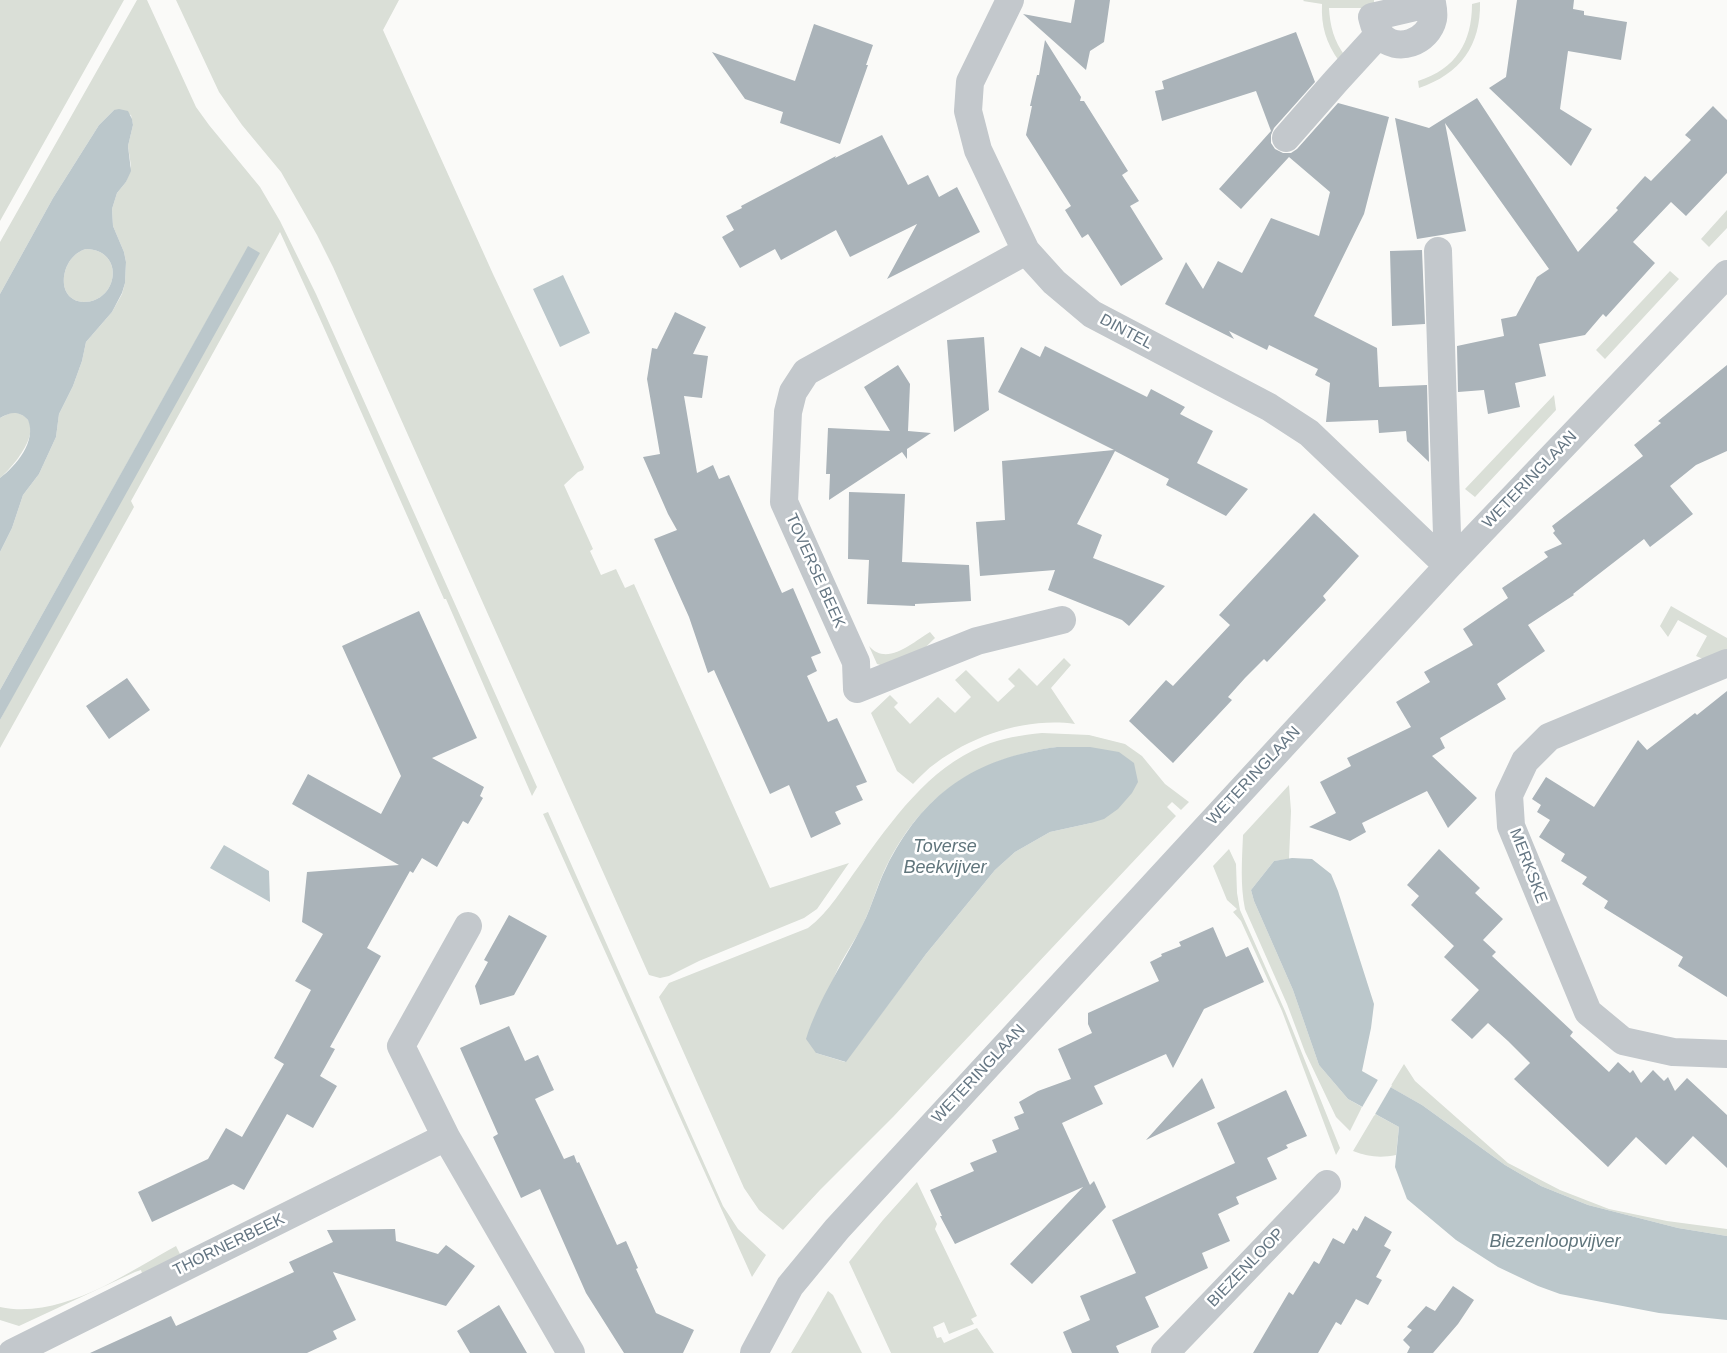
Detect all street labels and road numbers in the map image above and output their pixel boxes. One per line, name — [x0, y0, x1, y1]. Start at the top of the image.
street label: DINTEL — [1096, 310, 1156, 354]
street label: WETERINGLAAN — [1479, 427, 1581, 533]
street label: TOVERSE BEEK — [781, 511, 849, 631]
street label: WETERINGLAAN — [1203, 723, 1305, 829]
street label: MERKSKE — [1505, 826, 1551, 906]
street label: WETERINGLAAN — [928, 1021, 1030, 1127]
street label: THORNERBEEK — [170, 1210, 288, 1280]
street label: BIEZENLOOP — [1204, 1225, 1288, 1311]

